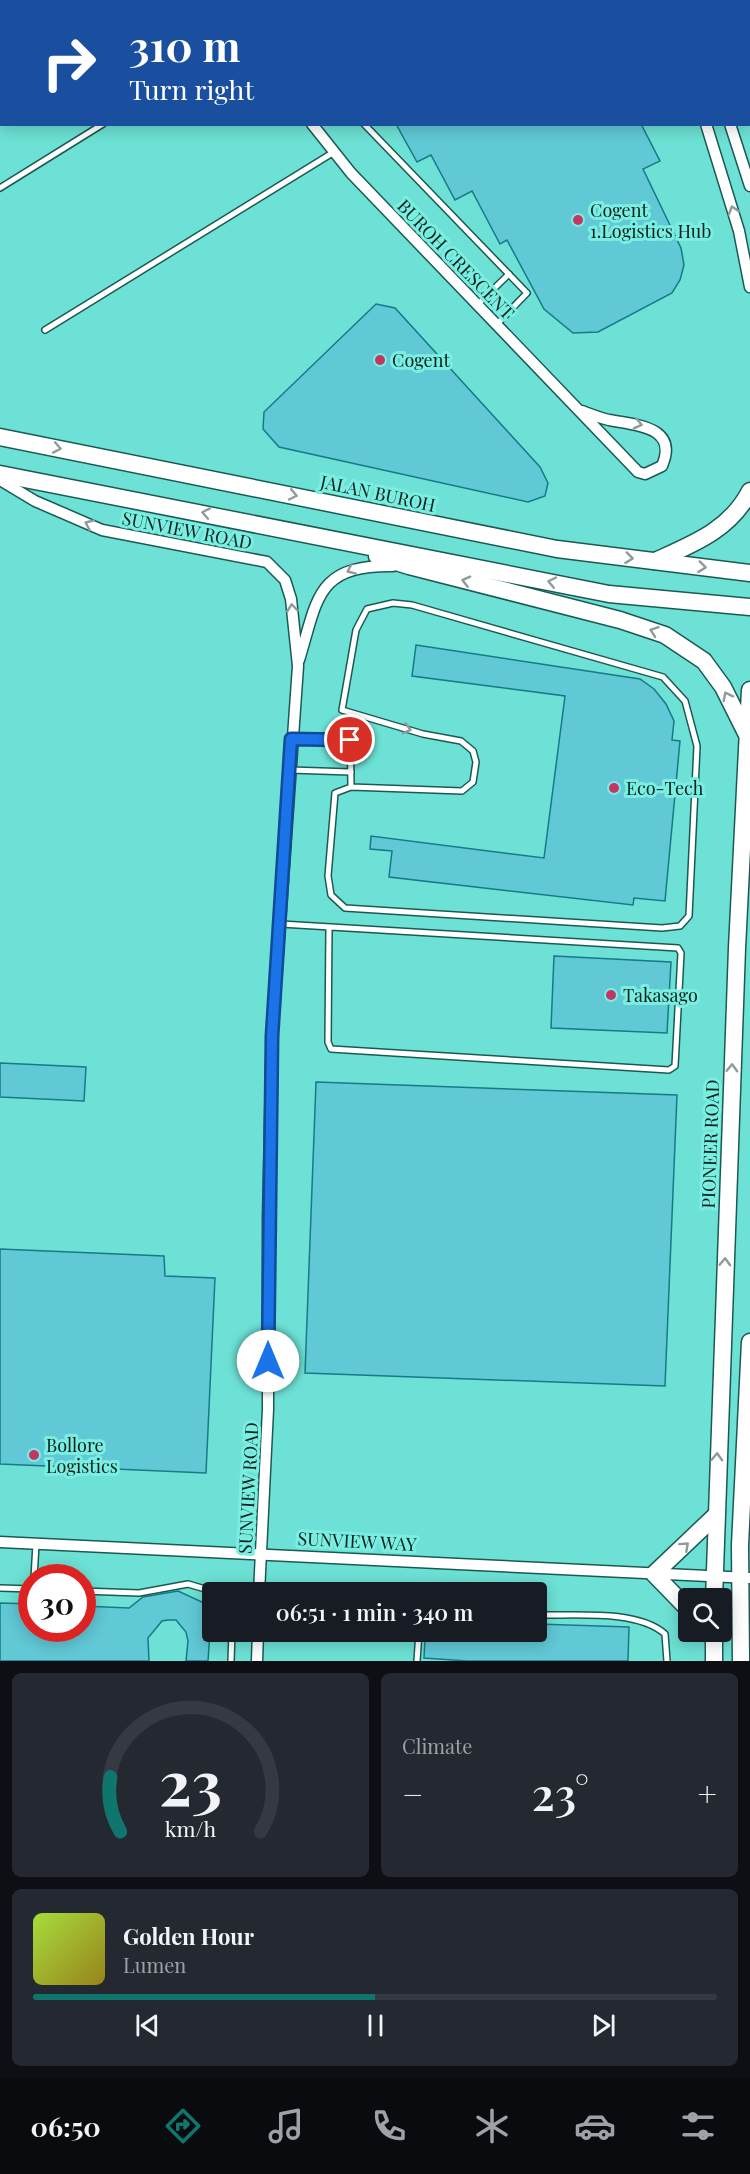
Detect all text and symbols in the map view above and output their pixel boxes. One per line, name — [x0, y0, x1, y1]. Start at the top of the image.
text: 310 m — [129, 17, 240, 73]
icon: right — [30, 24, 108, 102]
text: Turn right — [129, 71, 254, 107]
street label: BUROH CRESCENT — [392, 194, 520, 324]
place label: Cogent 1.Logistics Hub — [590, 198, 711, 243]
one-way arrow — [728, 205, 740, 216]
marker: Cogent 1.Logistics Hub — [571, 213, 585, 227]
place label: Cogent — [392, 348, 450, 372]
marker: Cogent — [373, 353, 387, 367]
one-way arrow — [633, 417, 643, 430]
one-way arrow — [52, 441, 62, 454]
street label: JALAN BUROH — [317, 469, 438, 517]
one-way arrow — [288, 488, 298, 501]
street label: SUNVIEW ROAD — [120, 506, 254, 554]
one-way arrow — [202, 507, 212, 520]
one-way arrow — [84, 520, 95, 532]
one-way arrow — [624, 551, 633, 564]
one-way arrow — [698, 560, 707, 573]
one-way arrow — [347, 563, 358, 575]
one-way arrow — [461, 575, 471, 588]
one-way arrow — [547, 576, 557, 589]
one-way arrow — [286, 603, 299, 613]
one-way arrow — [649, 626, 660, 639]
one-way arrow — [723, 692, 735, 703]
pin — [324, 714, 375, 765]
one-way arrow — [402, 722, 412, 735]
icon: arrive — [333, 723, 366, 756]
place label: Eco-Tech — [626, 776, 704, 800]
marker: Eco-Tech — [607, 781, 621, 795]
place label: Takasago — [623, 983, 698, 1007]
marker: Takasago — [604, 988, 618, 1002]
one-way arrow — [726, 1063, 739, 1072]
street label: PIONEER ROAD — [696, 1079, 724, 1209]
one-way arrow — [718, 1258, 731, 1267]
position arrow — [236, 1329, 300, 1393]
street label: SUNVIEW ROAD — [233, 1421, 263, 1555]
place label: Bollore Logistics — [46, 1433, 118, 1478]
marker: Bollore Logistics — [27, 1448, 41, 1462]
one-way arrow — [711, 1453, 724, 1462]
street label: SUNVIEW WAY — [297, 1526, 417, 1556]
one-way arrow — [679, 1542, 689, 1553]
speed limit sign: 30 — [18, 1564, 96, 1642]
map controls — [678, 1588, 732, 1642]
button: search — [678, 1588, 732, 1642]
text: 06:51 · 1 min · 340 m — [276, 1597, 473, 1627]
text: Climate — [402, 1732, 472, 1759]
text: 23 — [159, 1738, 222, 1822]
text: 23° — [532, 1762, 589, 1822]
text: − — [402, 1771, 423, 1815]
text: + — [698, 1771, 717, 1815]
text: km/h — [165, 1814, 217, 1842]
text: Golden Hour — [123, 1921, 254, 1951]
text: Lumen — [123, 1951, 186, 1978]
icon: previous — [131, 2009, 164, 2042]
icon: pause — [359, 2009, 392, 2042]
icon: next — [587, 2009, 620, 2042]
icon: directions — [162, 2105, 204, 2147]
icon: music — [265, 2105, 307, 2147]
icon: phone — [368, 2105, 410, 2147]
icon: climate — [471, 2105, 513, 2147]
icon: car — [574, 2105, 616, 2147]
icon: filters — [677, 2105, 719, 2147]
text: 06:50 — [31, 2108, 101, 2144]

